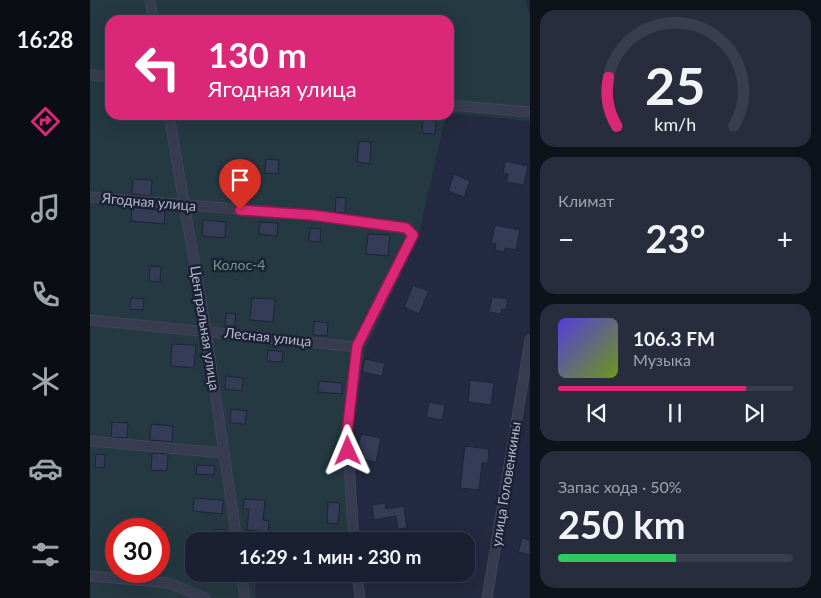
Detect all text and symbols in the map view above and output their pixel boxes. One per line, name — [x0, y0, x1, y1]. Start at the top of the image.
text: 16:28 — [17, 26, 73, 53]
text: 130 m — [208, 33, 307, 75]
icon: left — [125, 35, 190, 100]
text: 25 — [645, 54, 706, 116]
text: Ягодная улица — [208, 75, 357, 102]
icon: directions — [28, 104, 63, 139]
text: km/h — [655, 113, 696, 135]
pin — [219, 159, 261, 210]
icon: arrive — [226, 166, 254, 194]
street label: Ягодная улица — [100, 189, 197, 214]
icon: music — [28, 191, 63, 226]
text: Климат — [558, 191, 614, 210]
text: 23° — [646, 215, 705, 261]
text: − — [558, 222, 574, 256]
text: + — [777, 222, 793, 256]
park label: Колос-4 — [213, 256, 265, 273]
street label: Центральная улица — [187, 264, 224, 392]
icon: phone — [28, 277, 63, 312]
street label: Лесная улица — [223, 323, 313, 350]
text: 106.3 FM — [633, 327, 715, 350]
text: Музыка — [633, 350, 691, 369]
icon: climate — [28, 364, 63, 399]
icon: previous — [583, 399, 611, 427]
icon: pause — [661, 399, 689, 427]
icon: next — [740, 399, 768, 427]
street label: улица Головенкины — [487, 420, 524, 548]
position arrow — [321, 424, 373, 476]
icon: car — [28, 451, 63, 486]
text: Запас хода · 50% — [558, 477, 682, 496]
text: 250 km — [558, 501, 686, 547]
speed limit sign: 30 — [105, 518, 170, 583]
icon: filters — [28, 537, 63, 572]
text: 16:29 · 1 мин · 230 m — [239, 545, 421, 568]

